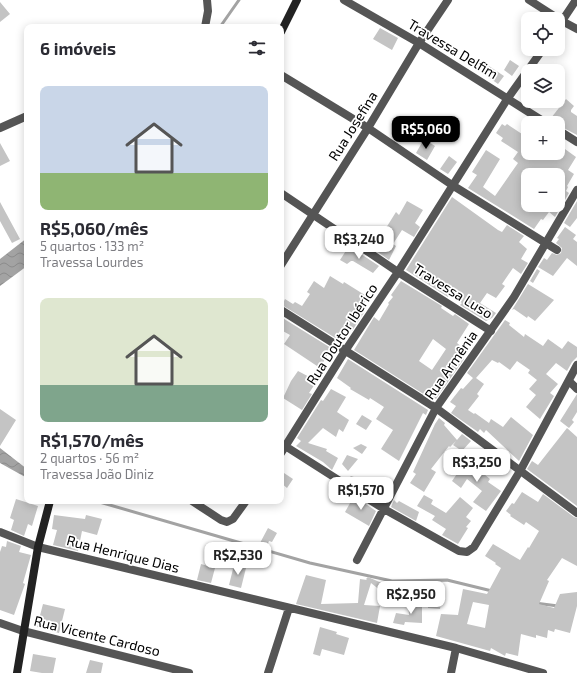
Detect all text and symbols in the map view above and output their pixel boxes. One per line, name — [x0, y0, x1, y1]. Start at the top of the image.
map controls — [521, 12, 565, 212]
button: locate — [521, 12, 565, 56]
street label: Travessa Delfim — [405, 15, 501, 82]
icon: filters — [246, 37, 268, 59]
text: 6 imóveis — [40, 38, 116, 58]
button: layers — [521, 64, 565, 108]
street label: Rua Josefina — [324, 88, 381, 164]
icon: home — [118, 112, 190, 184]
pin: R$5,060 — [389, 116, 463, 150]
button: + — [521, 116, 565, 160]
text: R$5,060 — [401, 121, 451, 137]
button: − — [521, 168, 565, 212]
text: R$5,060/mês — [40, 218, 148, 238]
pin: R$3,240 — [322, 226, 396, 260]
text: R$3,240 — [334, 231, 384, 247]
text: 5 quartos · 133 m² — [40, 238, 144, 254]
text: Travessa Lourdes — [40, 254, 143, 270]
street label: Travessa Luso — [410, 259, 496, 322]
street label: Rua Doutor Ibérico — [302, 280, 381, 388]
icon: home — [118, 324, 190, 396]
street label: Rua Armênia — [421, 327, 481, 403]
text: R$1,570/mês — [40, 430, 144, 450]
pin: R$3,250 — [440, 449, 514, 483]
text: 2 quartos · 56 m² — [40, 450, 139, 466]
text: R$3,250 — [452, 454, 502, 470]
text: Travessa João Diniz — [40, 466, 154, 482]
pin: R$1,570 — [324, 477, 398, 511]
text: R$1,570 — [338, 482, 384, 498]
street label: Rua Henrique Dias — [65, 531, 181, 576]
pin: R$2,530 — [201, 542, 275, 576]
text: R$2,530 — [213, 547, 263, 563]
pin: R$2,950 — [374, 581, 448, 615]
text: R$2,950 — [386, 586, 436, 602]
street label: Rua Vicente Cardoso — [32, 612, 162, 659]

